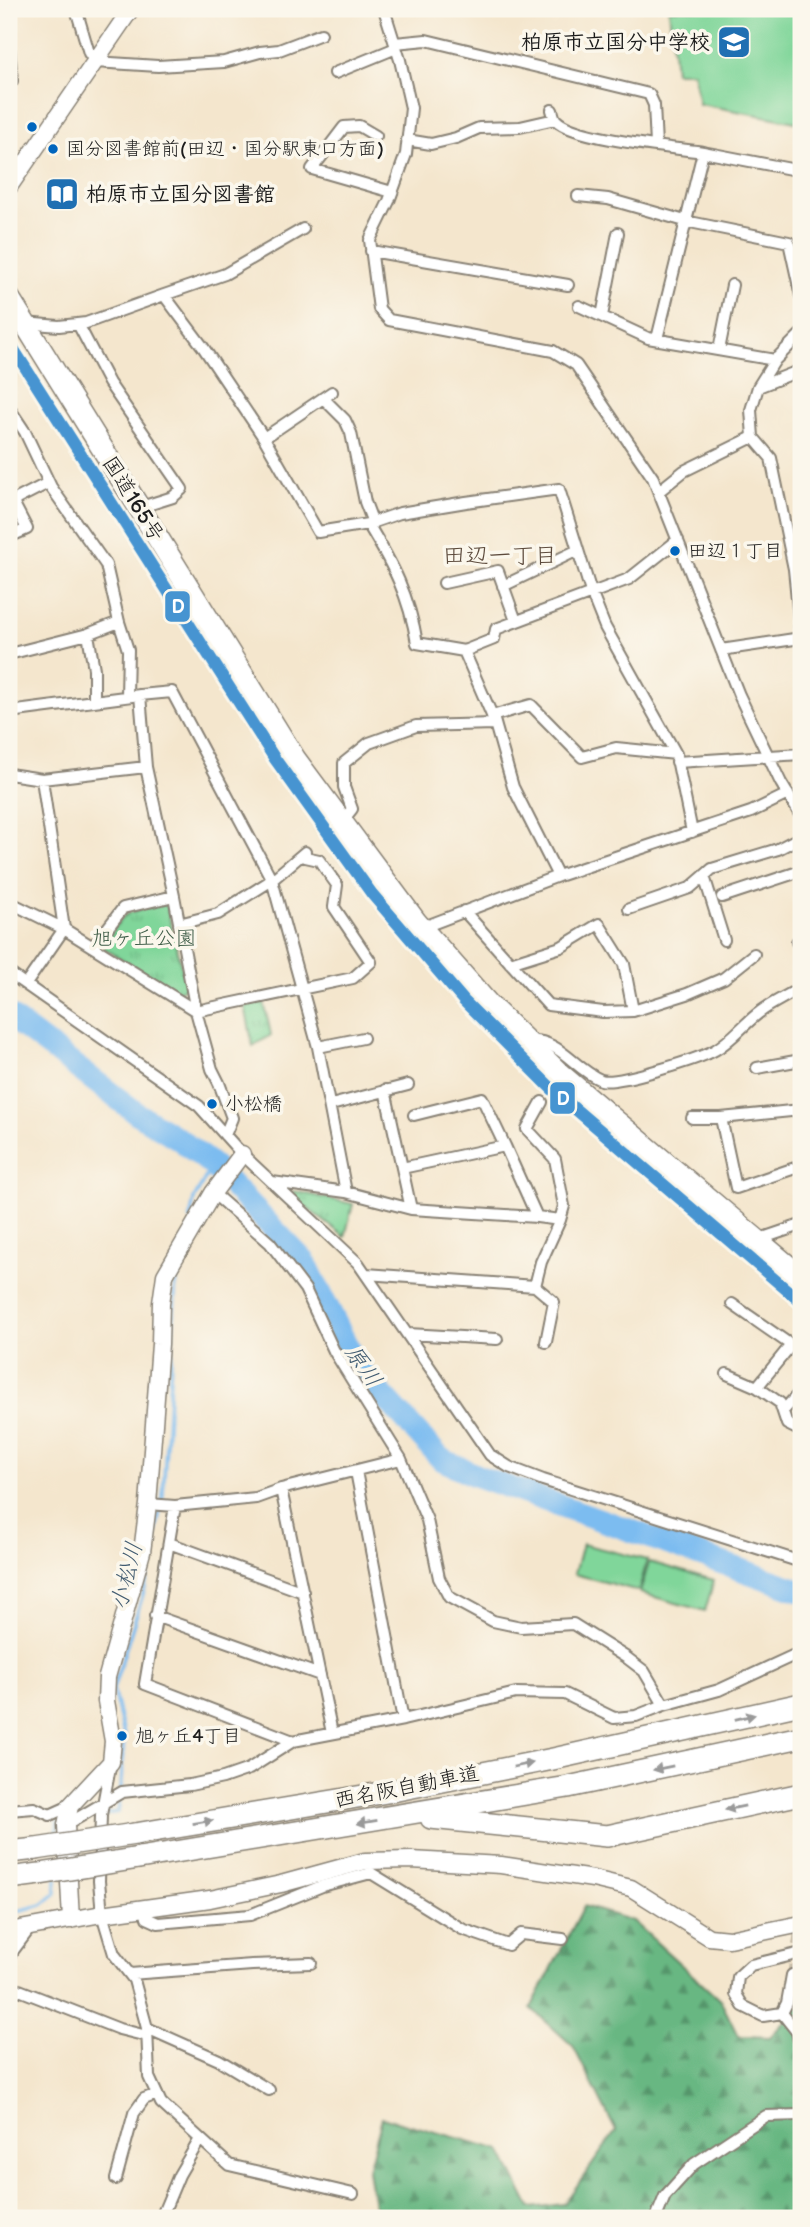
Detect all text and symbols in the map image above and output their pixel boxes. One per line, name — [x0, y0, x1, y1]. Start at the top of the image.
school or university icon: 柏原市立国分中学校 — [715, 23, 753, 61]
place label: 柏原市立国分中学校 — [521, 30, 710, 55]
unlabelled marker — [25, 120, 39, 134]
place label: 国分図書館前(田辺・国分駅東口方面) — [66, 138, 384, 161]
marker: 国分図書館前(田辺・国分駅東口方面) — [46, 142, 60, 156]
library icon: 柏原市立国分図書館 — [43, 175, 81, 213]
place label: 柏原市立国分図書館 — [86, 182, 275, 207]
street label: 国道165号 — [97, 452, 169, 546]
place label: 田辺１丁目 — [688, 540, 783, 563]
district label: 田辺一丁目 — [443, 542, 558, 570]
marker: 田辺１丁目 — [668, 544, 682, 558]
line badge: D — [164, 590, 191, 623]
text: D — [171, 596, 185, 619]
park label: 旭ヶ丘公園 — [92, 926, 197, 951]
line badge: D — [549, 1081, 576, 1115]
text: D — [556, 1088, 570, 1111]
place label: 小松橋 — [225, 1093, 282, 1116]
marker: 小松橋 — [205, 1097, 219, 1111]
water label: 原川 — [338, 1339, 388, 1393]
water label: 小松川 — [105, 1539, 149, 1613]
one-way arrow — [735, 1711, 757, 1722]
place label: 旭ヶ丘4丁目 — [135, 1725, 242, 1748]
marker: 旭ヶ丘4丁目 — [115, 1729, 129, 1743]
one-way arrow — [512, 1759, 534, 1770]
street label: 西名阪自動車道 — [332, 1761, 482, 1813]
one-way arrow — [652, 1762, 674, 1773]
one-way arrow — [724, 1803, 746, 1814]
one-way arrow — [192, 1816, 214, 1827]
one-way arrow — [356, 1817, 378, 1828]

